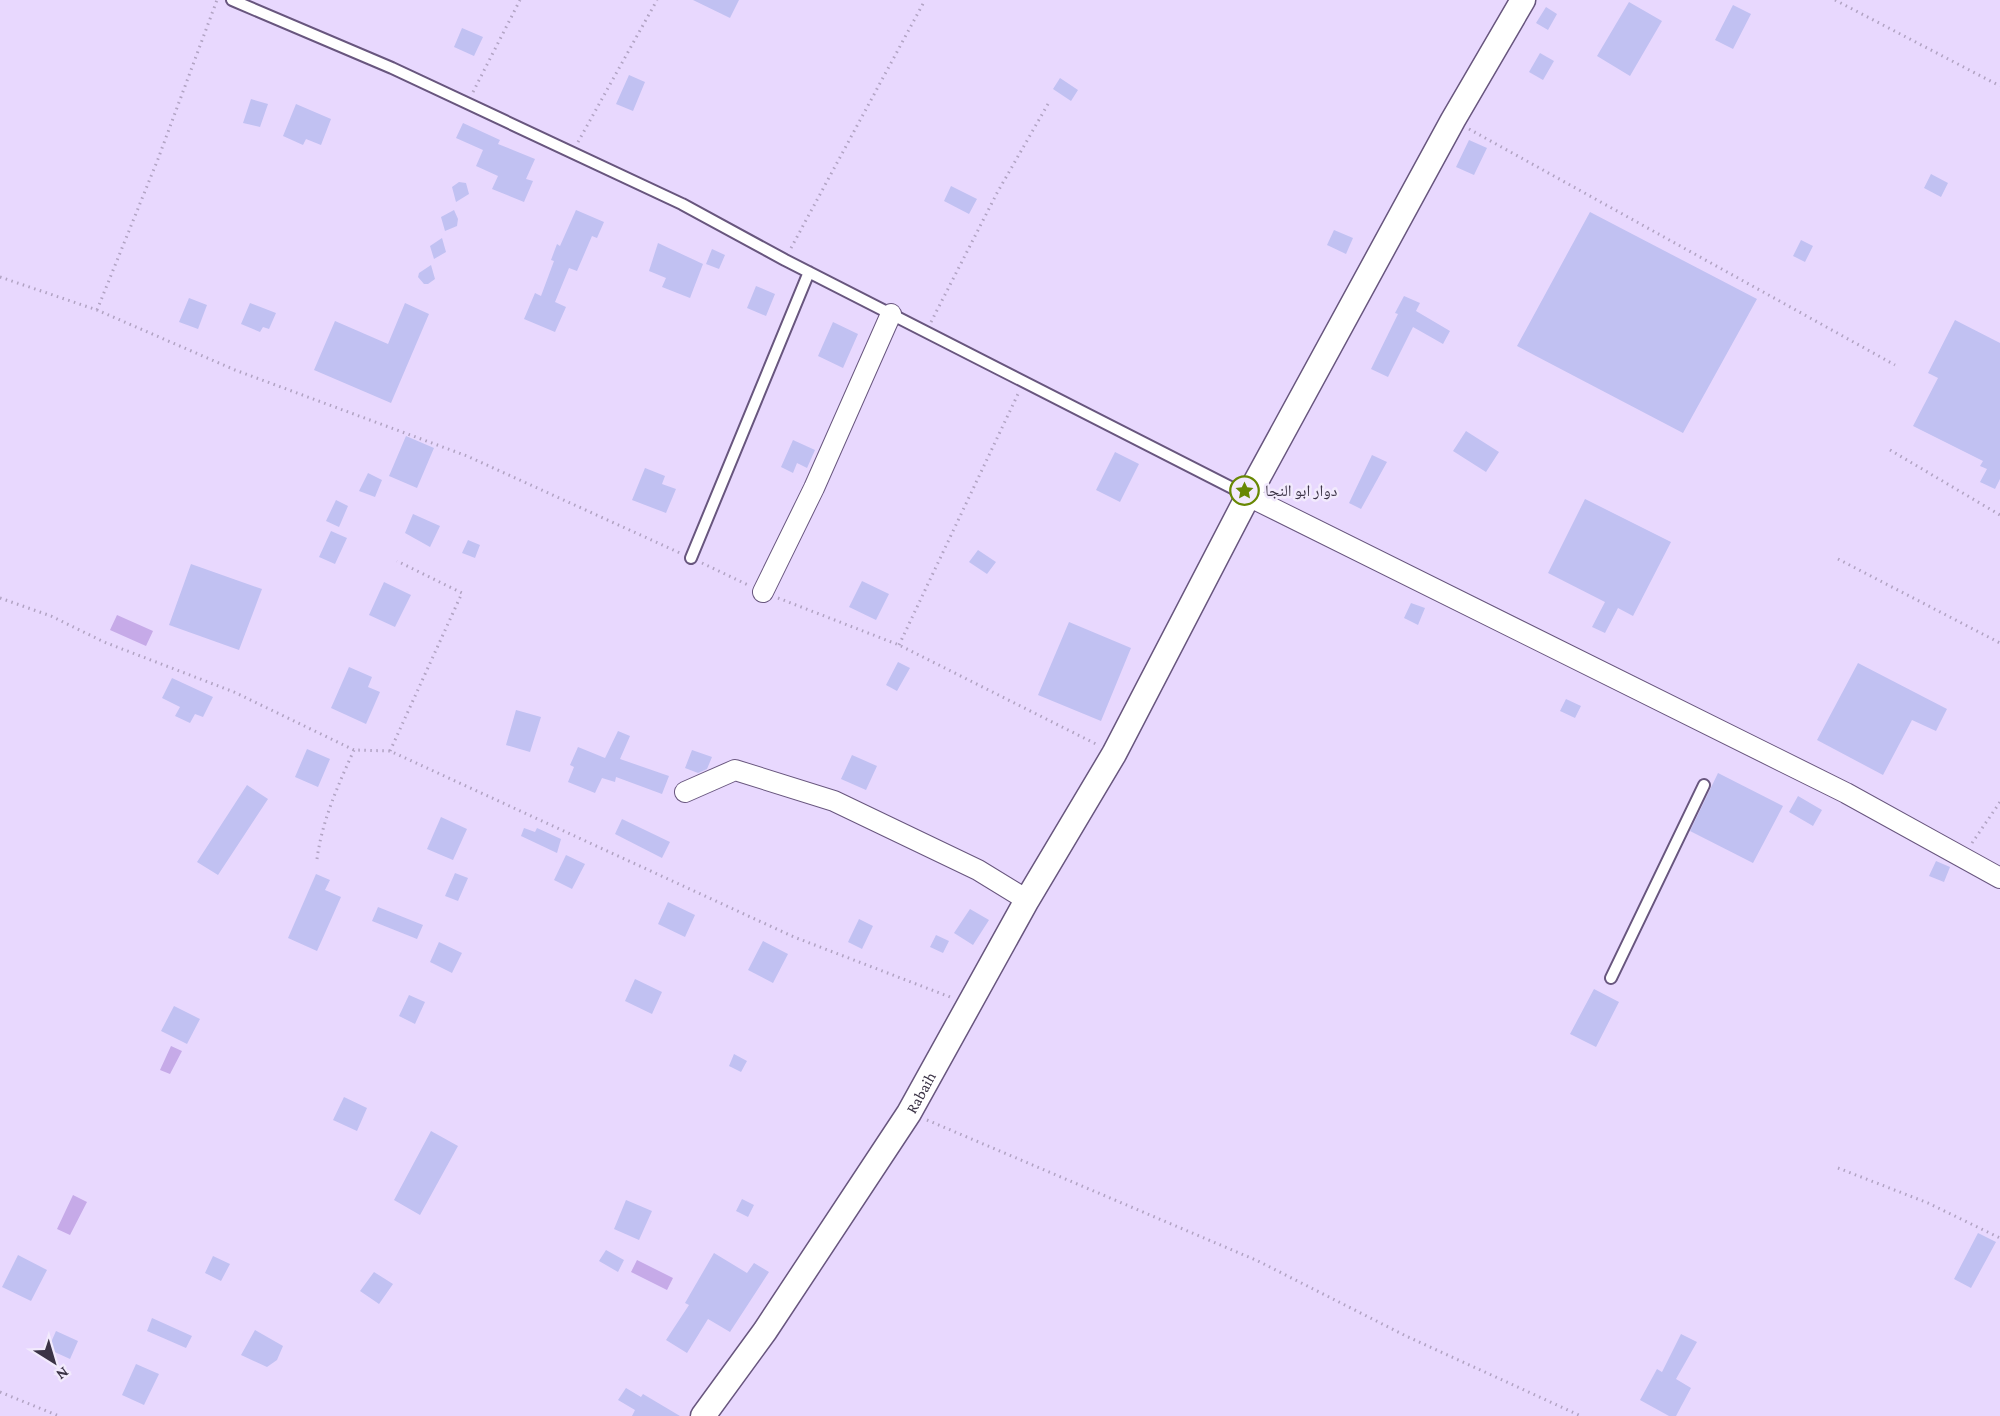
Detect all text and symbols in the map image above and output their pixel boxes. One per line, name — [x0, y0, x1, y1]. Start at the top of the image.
place icon: دوار ابو النجا — [1228, 474, 1260, 506]
place label: دوار ابو النجا — [1265, 482, 1337, 500]
street label: Rabaih — [903, 1069, 939, 1116]
north arrow — [24, 1332, 84, 1392]
text: N — [53, 1364, 72, 1384]

